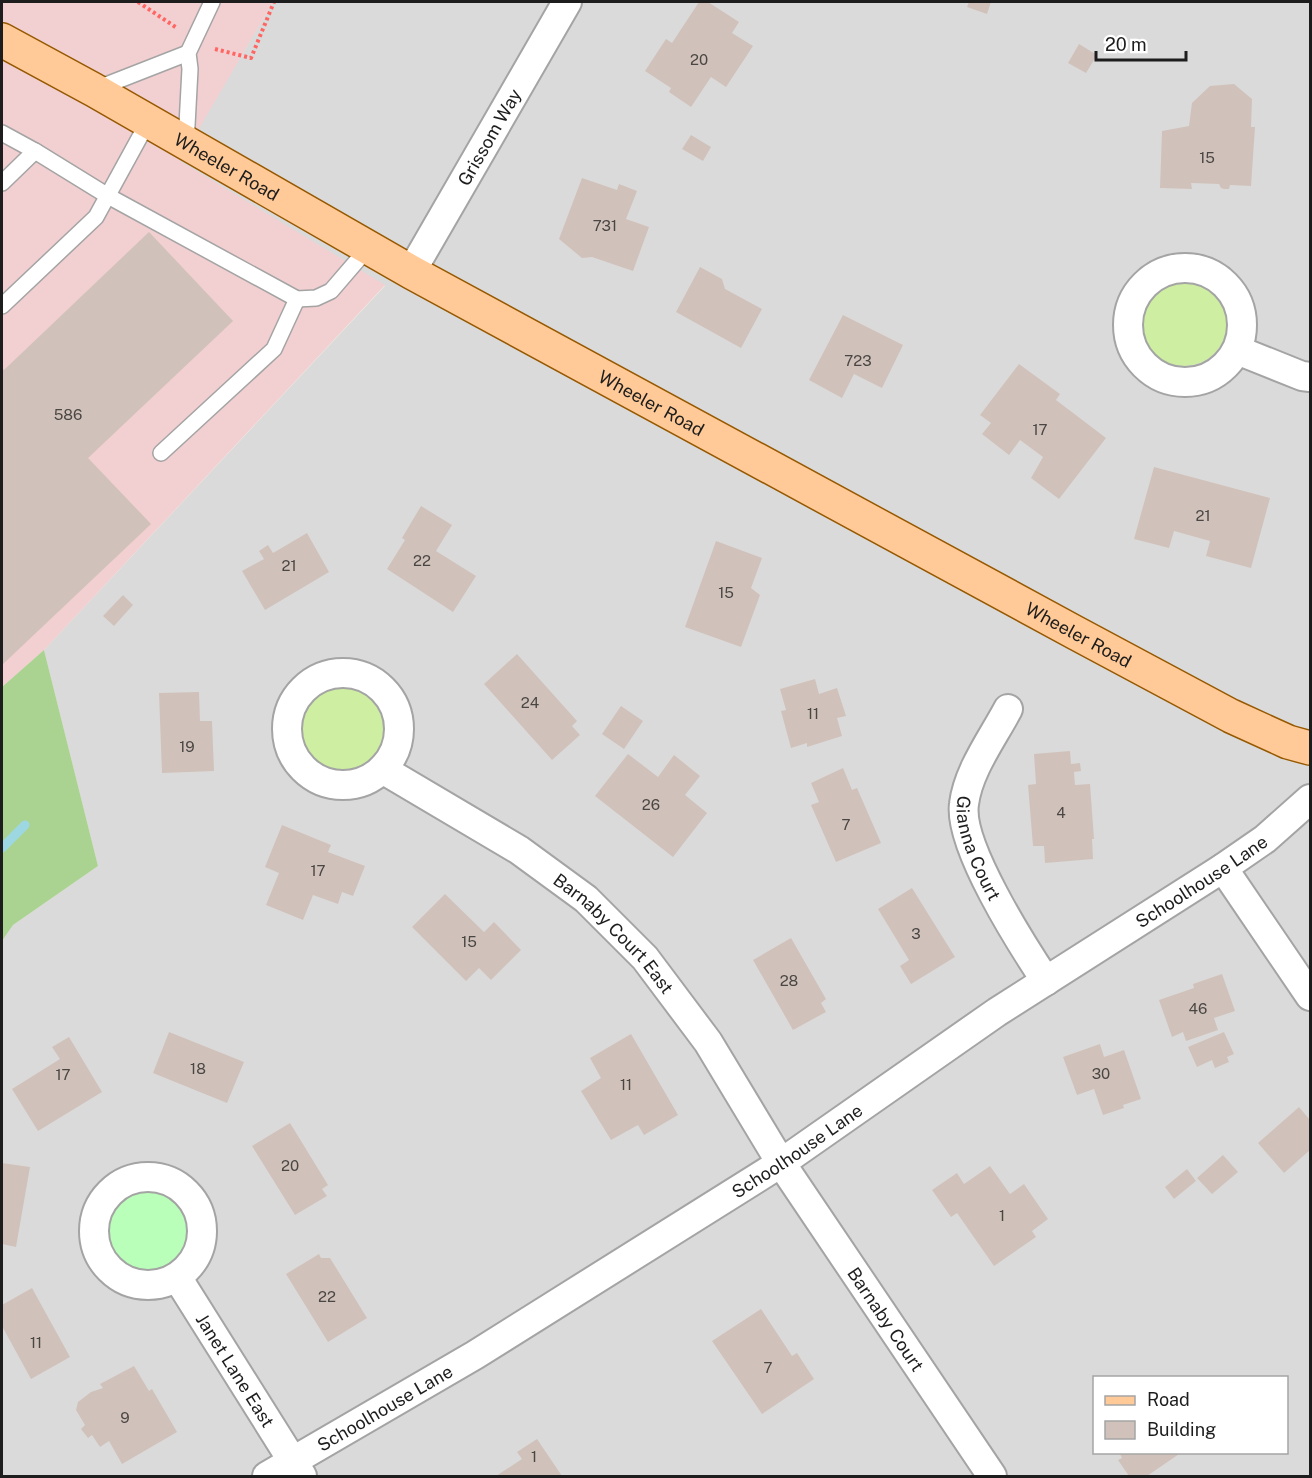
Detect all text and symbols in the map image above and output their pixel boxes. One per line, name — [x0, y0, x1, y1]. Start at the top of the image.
scale bar — [1096, 24, 1186, 62]
text: 20 m — [1105, 34, 1147, 55]
house number: 20 — [690, 51, 708, 68]
street label: Grissom Way — [453, 84, 525, 189]
street label: Wheeler Road — [171, 128, 283, 205]
house number: 15 — [1199, 149, 1215, 166]
house number: 731 — [593, 217, 617, 234]
house number: 723 — [844, 352, 872, 369]
street label: Wheeler Road — [595, 365, 708, 440]
house number: 586 — [54, 406, 82, 423]
house number: 17 — [1032, 421, 1048, 438]
house number: 21 — [1195, 507, 1211, 524]
house number: 22 — [413, 552, 431, 569]
house number: 21 — [281, 557, 297, 574]
house number: 15 — [718, 584, 734, 601]
street label: Wheeler Road — [1022, 597, 1135, 671]
house number: 24 — [521, 694, 539, 711]
house number: 11 — [807, 705, 819, 722]
house number: 19 — [179, 738, 195, 755]
street label: Gianna Court — [953, 794, 1005, 904]
house number: 26 — [642, 796, 660, 813]
house number: 4 — [1056, 804, 1066, 821]
house number: 7 — [841, 816, 851, 833]
street label: Schoolhouse Lane — [1131, 830, 1271, 932]
house number: 17 — [310, 862, 326, 879]
street label: Barnaby Court East — [550, 869, 678, 997]
house number: 3 — [911, 925, 921, 942]
house number: 15 — [461, 933, 477, 950]
house number: 28 — [780, 972, 798, 989]
house number: 46 — [1189, 1000, 1207, 1017]
house number: 18 — [190, 1060, 206, 1077]
house number: 30 — [1092, 1065, 1110, 1082]
house number: 17 — [55, 1066, 71, 1083]
house number: 11 — [620, 1076, 632, 1093]
street label: Schoolhouse Lane — [728, 1099, 866, 1202]
house number: 20 — [281, 1157, 299, 1174]
house number: 1 — [999, 1207, 1005, 1224]
street label: Barnaby Court — [844, 1263, 929, 1375]
house number: 22 — [318, 1288, 336, 1305]
street label: Janet Lane East — [192, 1309, 279, 1431]
house number: 11 — [30, 1334, 42, 1351]
house number: 7 — [763, 1359, 773, 1376]
street label: Schoolhouse Lane — [313, 1360, 456, 1455]
legend — [1093, 1376, 1288, 1454]
text: Road — [1147, 1389, 1190, 1410]
house number: 9 — [120, 1409, 130, 1426]
text: Building — [1147, 1419, 1216, 1440]
house number: 1 — [531, 1448, 537, 1465]

